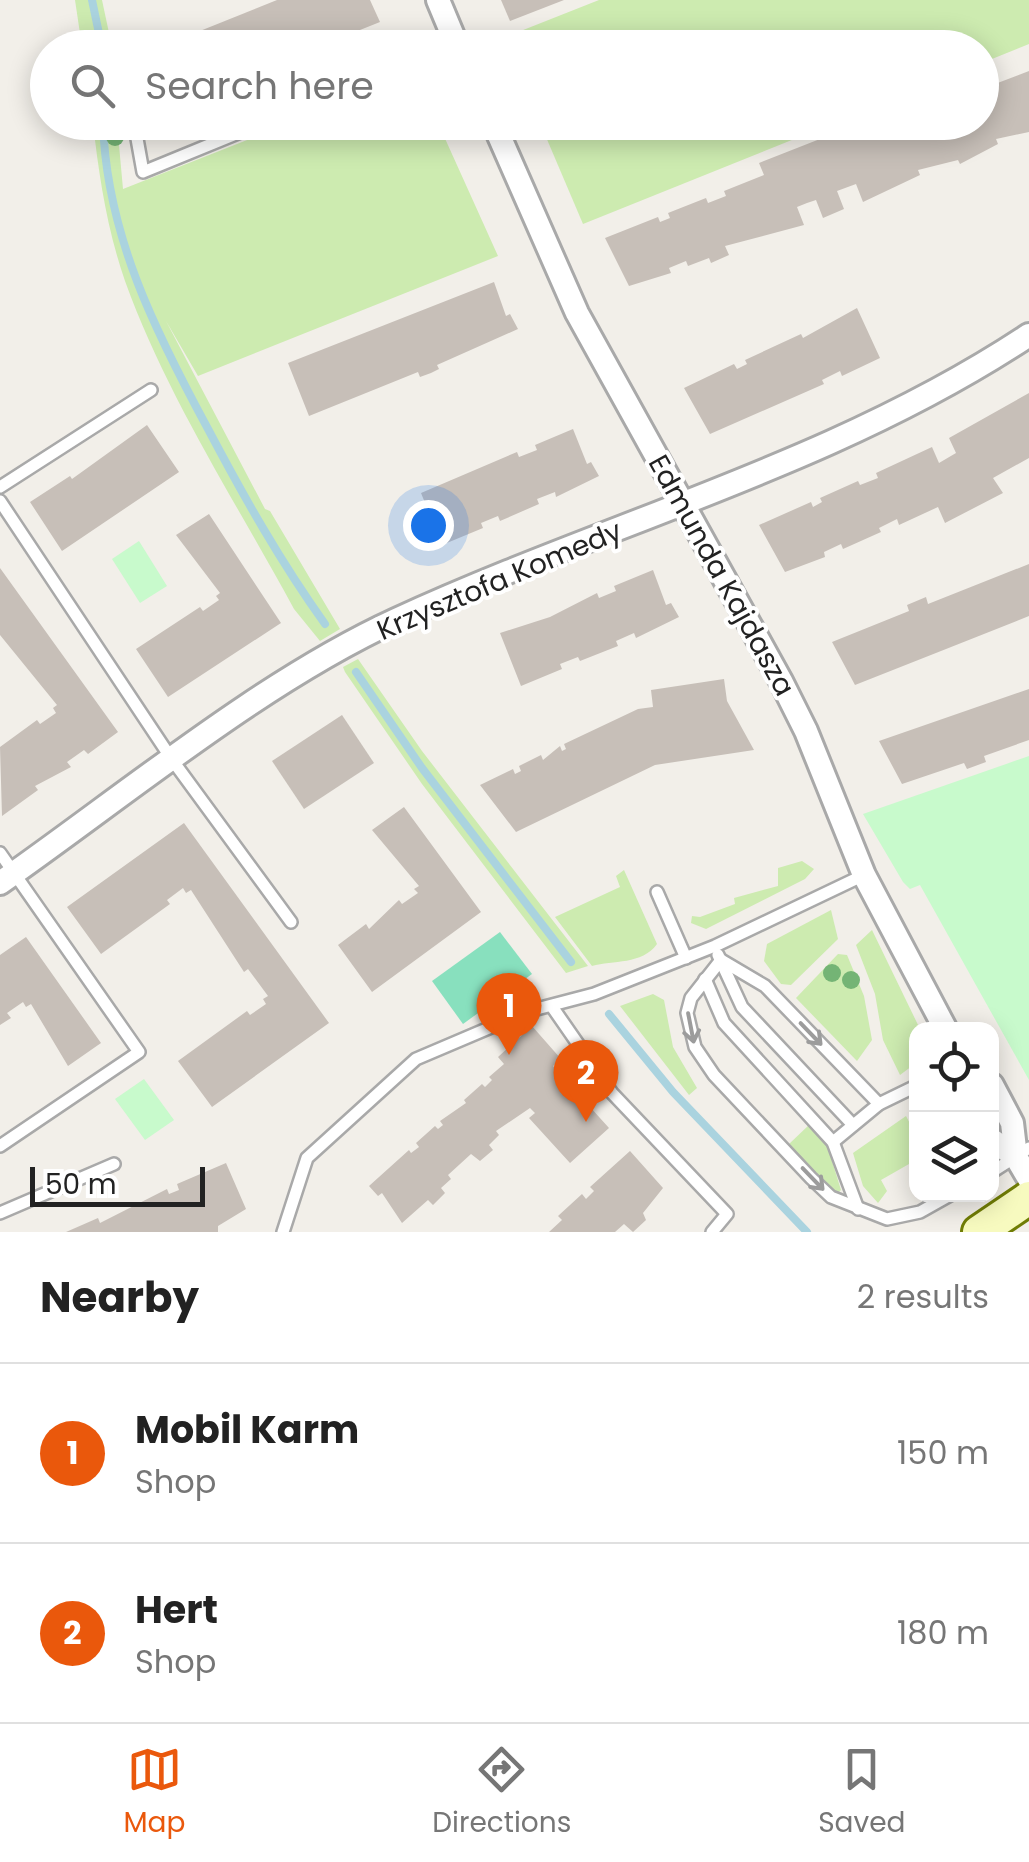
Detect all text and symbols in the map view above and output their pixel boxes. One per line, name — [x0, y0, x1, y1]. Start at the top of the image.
search box — [30, 30, 999, 140]
icon: search — [65, 58, 120, 113]
text: Search here — [145, 59, 374, 112]
street label: Edmunda Kajdasza — [639, 448, 804, 703]
your location — [403, 500, 454, 551]
street label: Krzysztofa Komedy — [371, 511, 628, 650]
pin: 1 — [476, 972, 542, 1055]
one-way arrow — [682, 1011, 701, 1043]
one-way arrow — [799, 1021, 823, 1045]
map controls — [909, 1022, 999, 1202]
button: locate — [909, 1022, 999, 1112]
pin: 2 — [554, 1040, 618, 1122]
button: layers — [909, 1112, 999, 1202]
scale bar — [30, 1162, 205, 1206]
text: 50 m — [45, 1165, 116, 1204]
one-way arrow — [801, 1167, 825, 1191]
text: Nearby — [40, 1268, 199, 1327]
text: 2 results — [857, 1274, 989, 1319]
text: Mobil Karm — [135, 1403, 359, 1456]
text: 1 — [66, 1430, 79, 1475]
text: 150 m — [897, 1430, 989, 1475]
text: Shop — [135, 1459, 216, 1504]
text: Hert — [135, 1583, 218, 1636]
text: 2 — [63, 1610, 82, 1655]
text: 180 m — [897, 1610, 989, 1655]
text: Shop — [135, 1639, 216, 1684]
tab: Map — [123, 1742, 185, 1844]
tab: Directions — [432, 1742, 571, 1844]
tab: Saved — [818, 1742, 906, 1844]

